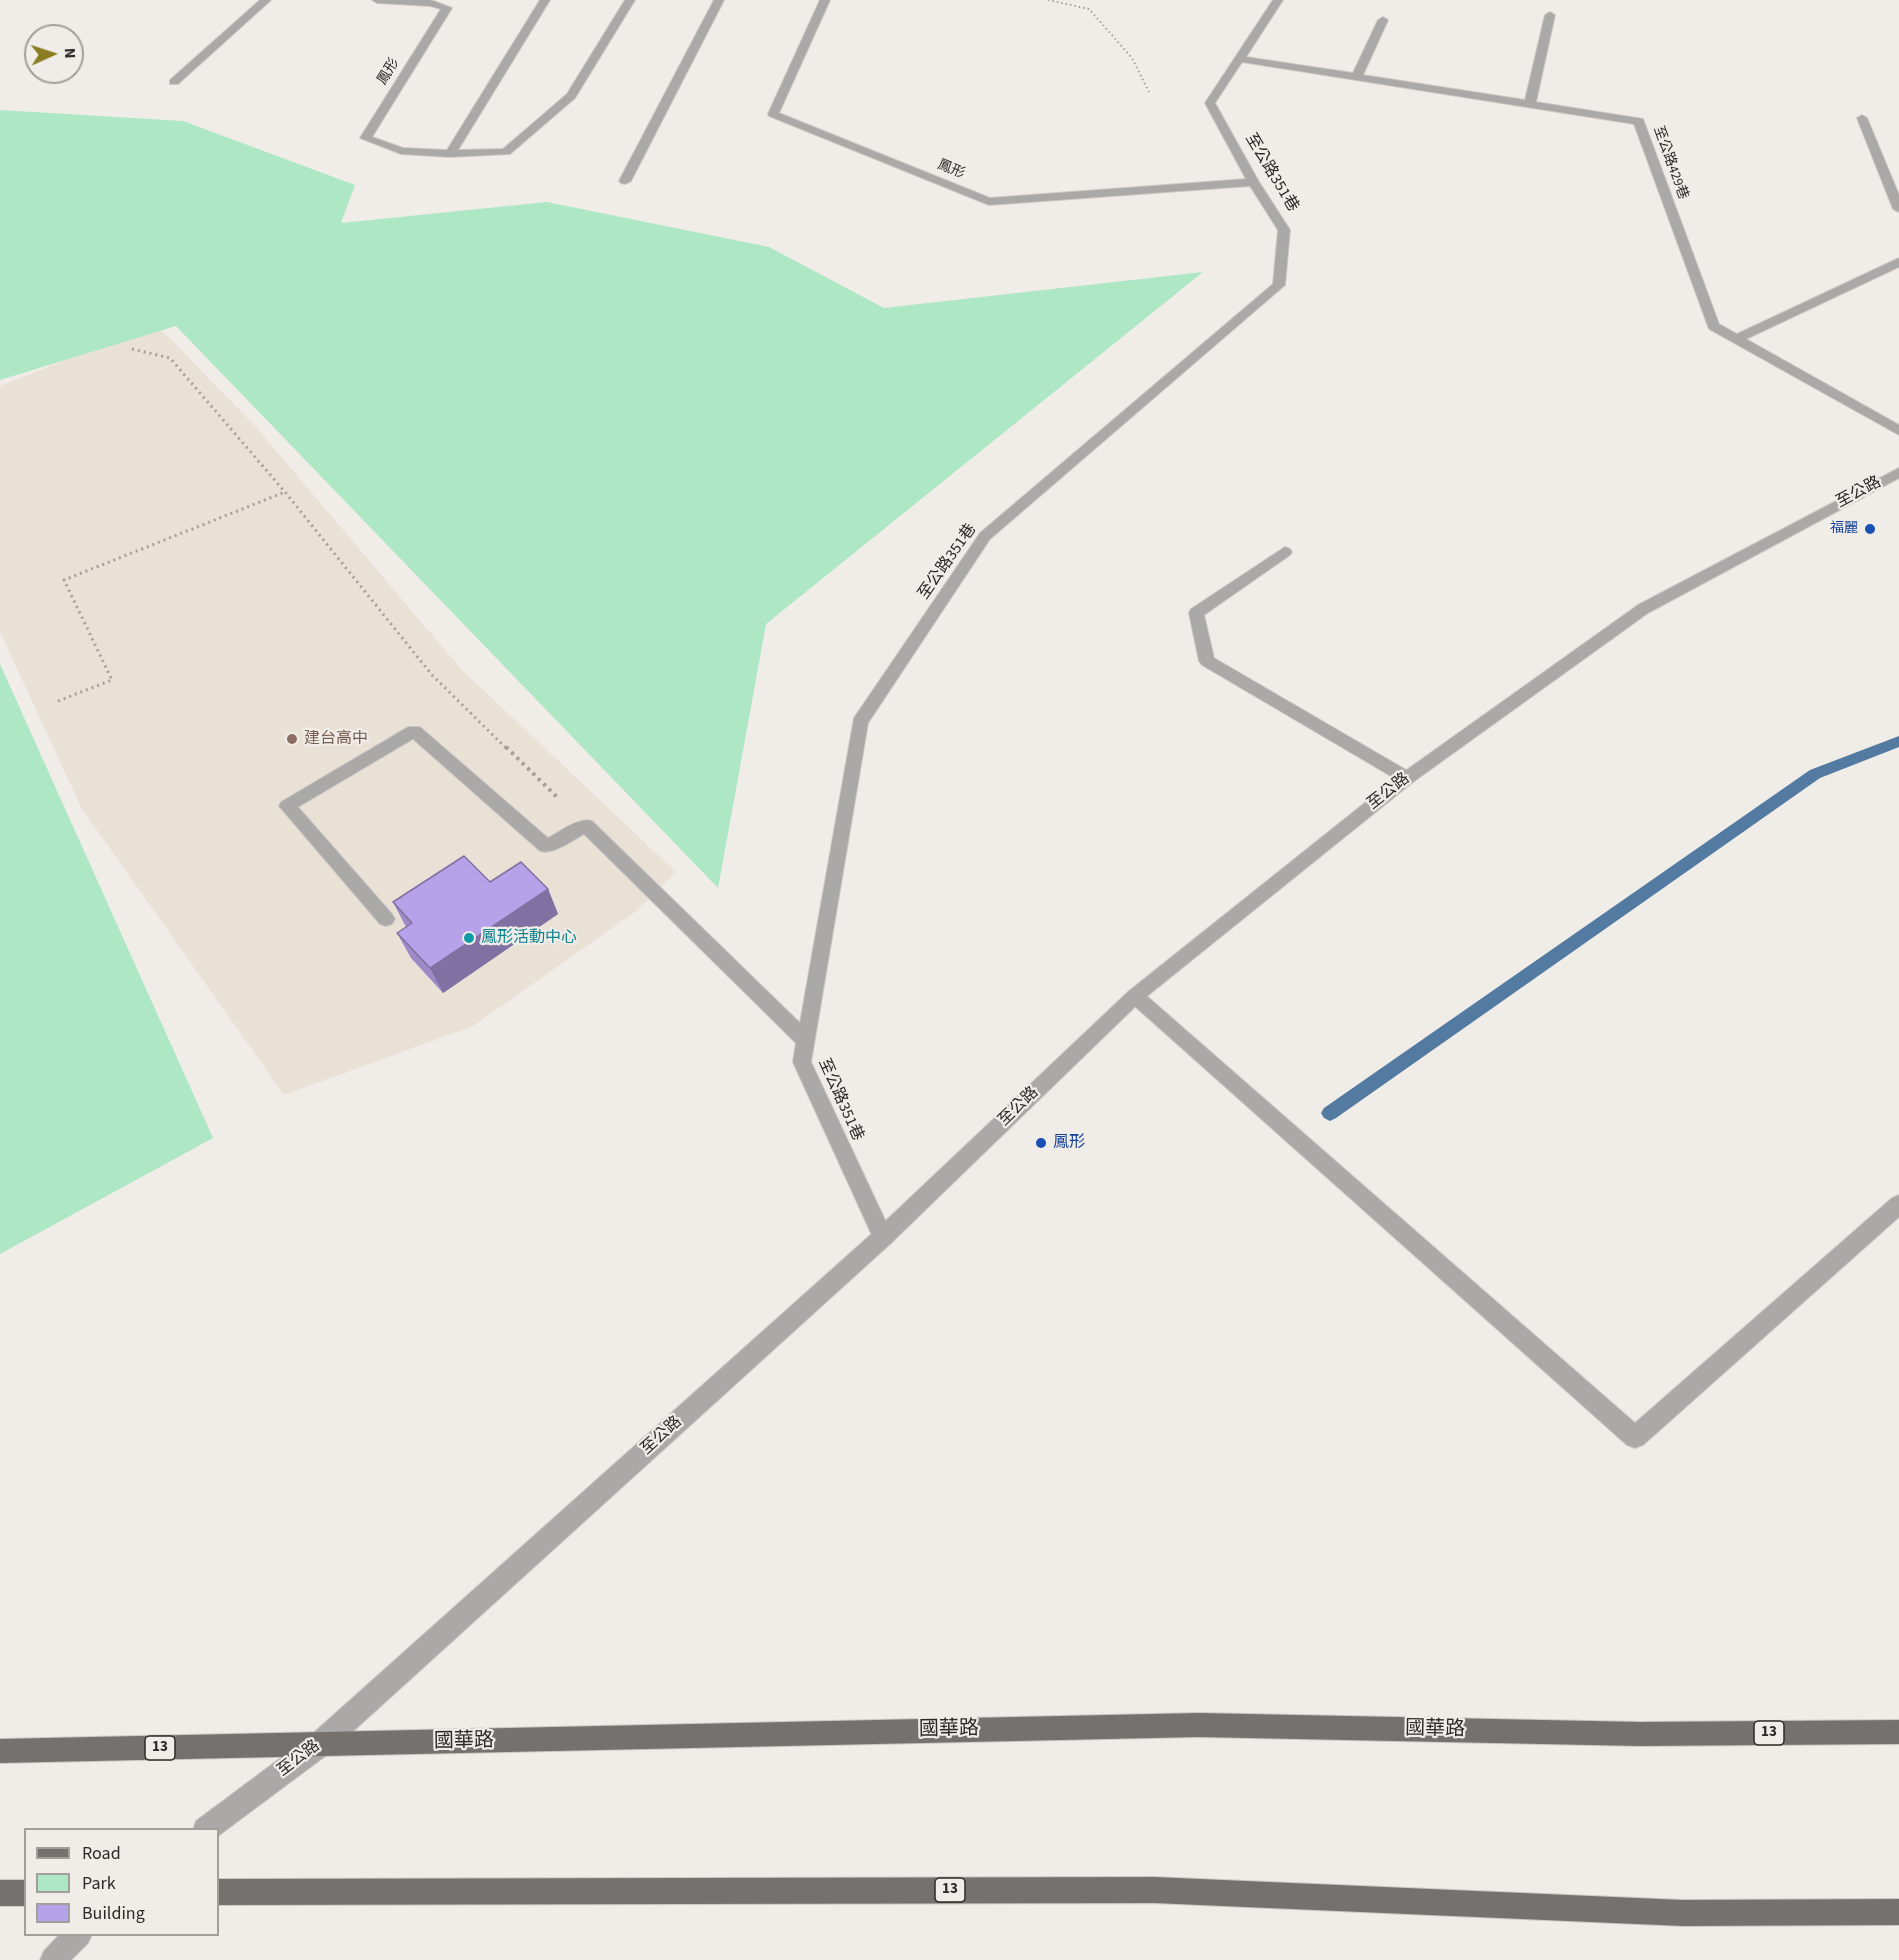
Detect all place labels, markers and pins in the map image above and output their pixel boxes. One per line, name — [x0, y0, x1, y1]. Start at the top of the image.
place label: 福麗 — [1830, 521, 1858, 537]
marker: 福麗 — [1863, 522, 1877, 536]
place label: 建台高中 — [304, 729, 368, 749]
marker: 建台高中 — [285, 732, 299, 746]
place label: 鳳形活動中心 — [481, 928, 577, 948]
marker: 鳳形活動中心 — [462, 931, 476, 945]
place label: 鳳形 — [1053, 1133, 1085, 1153]
marker: 鳳形 — [1034, 1136, 1048, 1150]

